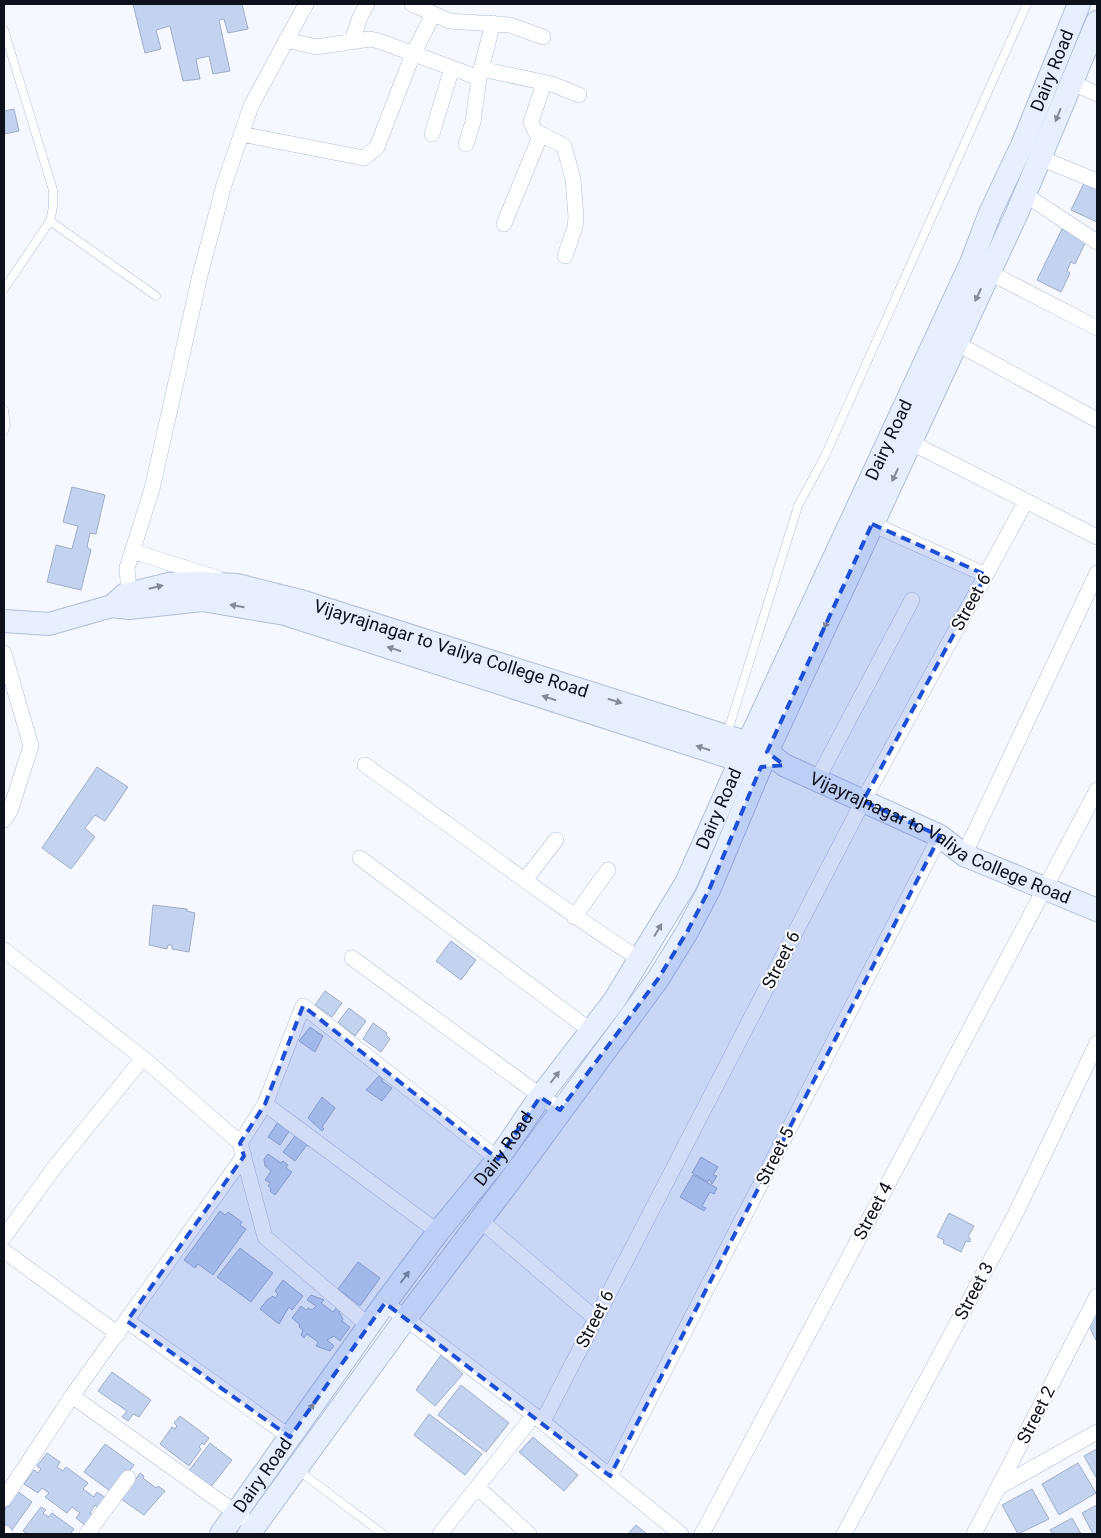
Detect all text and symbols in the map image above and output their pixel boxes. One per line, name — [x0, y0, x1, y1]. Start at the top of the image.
street label: Dairy Road — [1026, 26, 1078, 115]
one-way arrow — [1053, 108, 1061, 122]
one-way arrow — [973, 288, 981, 302]
street label: Dairy Road — [861, 396, 916, 483]
one-way arrow — [891, 468, 899, 482]
street label: Street 6 — [946, 570, 995, 634]
one-way arrow — [148, 583, 163, 591]
street label: Vijayrajnagar to Valiya College Road — [311, 595, 591, 702]
one-way arrow — [229, 601, 245, 609]
one-way arrow — [823, 615, 831, 629]
one-way arrow — [386, 645, 401, 653]
one-way arrow — [541, 694, 556, 702]
one-way arrow — [608, 698, 623, 705]
one-way arrow — [696, 743, 711, 751]
street label: Dairy Road — [691, 765, 746, 852]
street label: Vijayrajnagar to Valiya College Road — [807, 767, 1074, 908]
one-way arrow — [654, 923, 663, 936]
street label: Street 6 — [757, 927, 804, 992]
one-way arrow — [550, 1071, 561, 1084]
street label: Dairy Road — [469, 1107, 537, 1190]
street label: Street 5 — [751, 1123, 798, 1188]
street label: Street 4 — [849, 1178, 896, 1243]
street label: Street 3 — [950, 1258, 997, 1323]
one-way arrow — [400, 1270, 410, 1284]
street label: Street 6 — [571, 1286, 618, 1351]
street label: Street 2 — [1012, 1382, 1059, 1447]
one-way arrow — [305, 1402, 315, 1416]
street label: Dairy Road — [229, 1434, 296, 1516]

